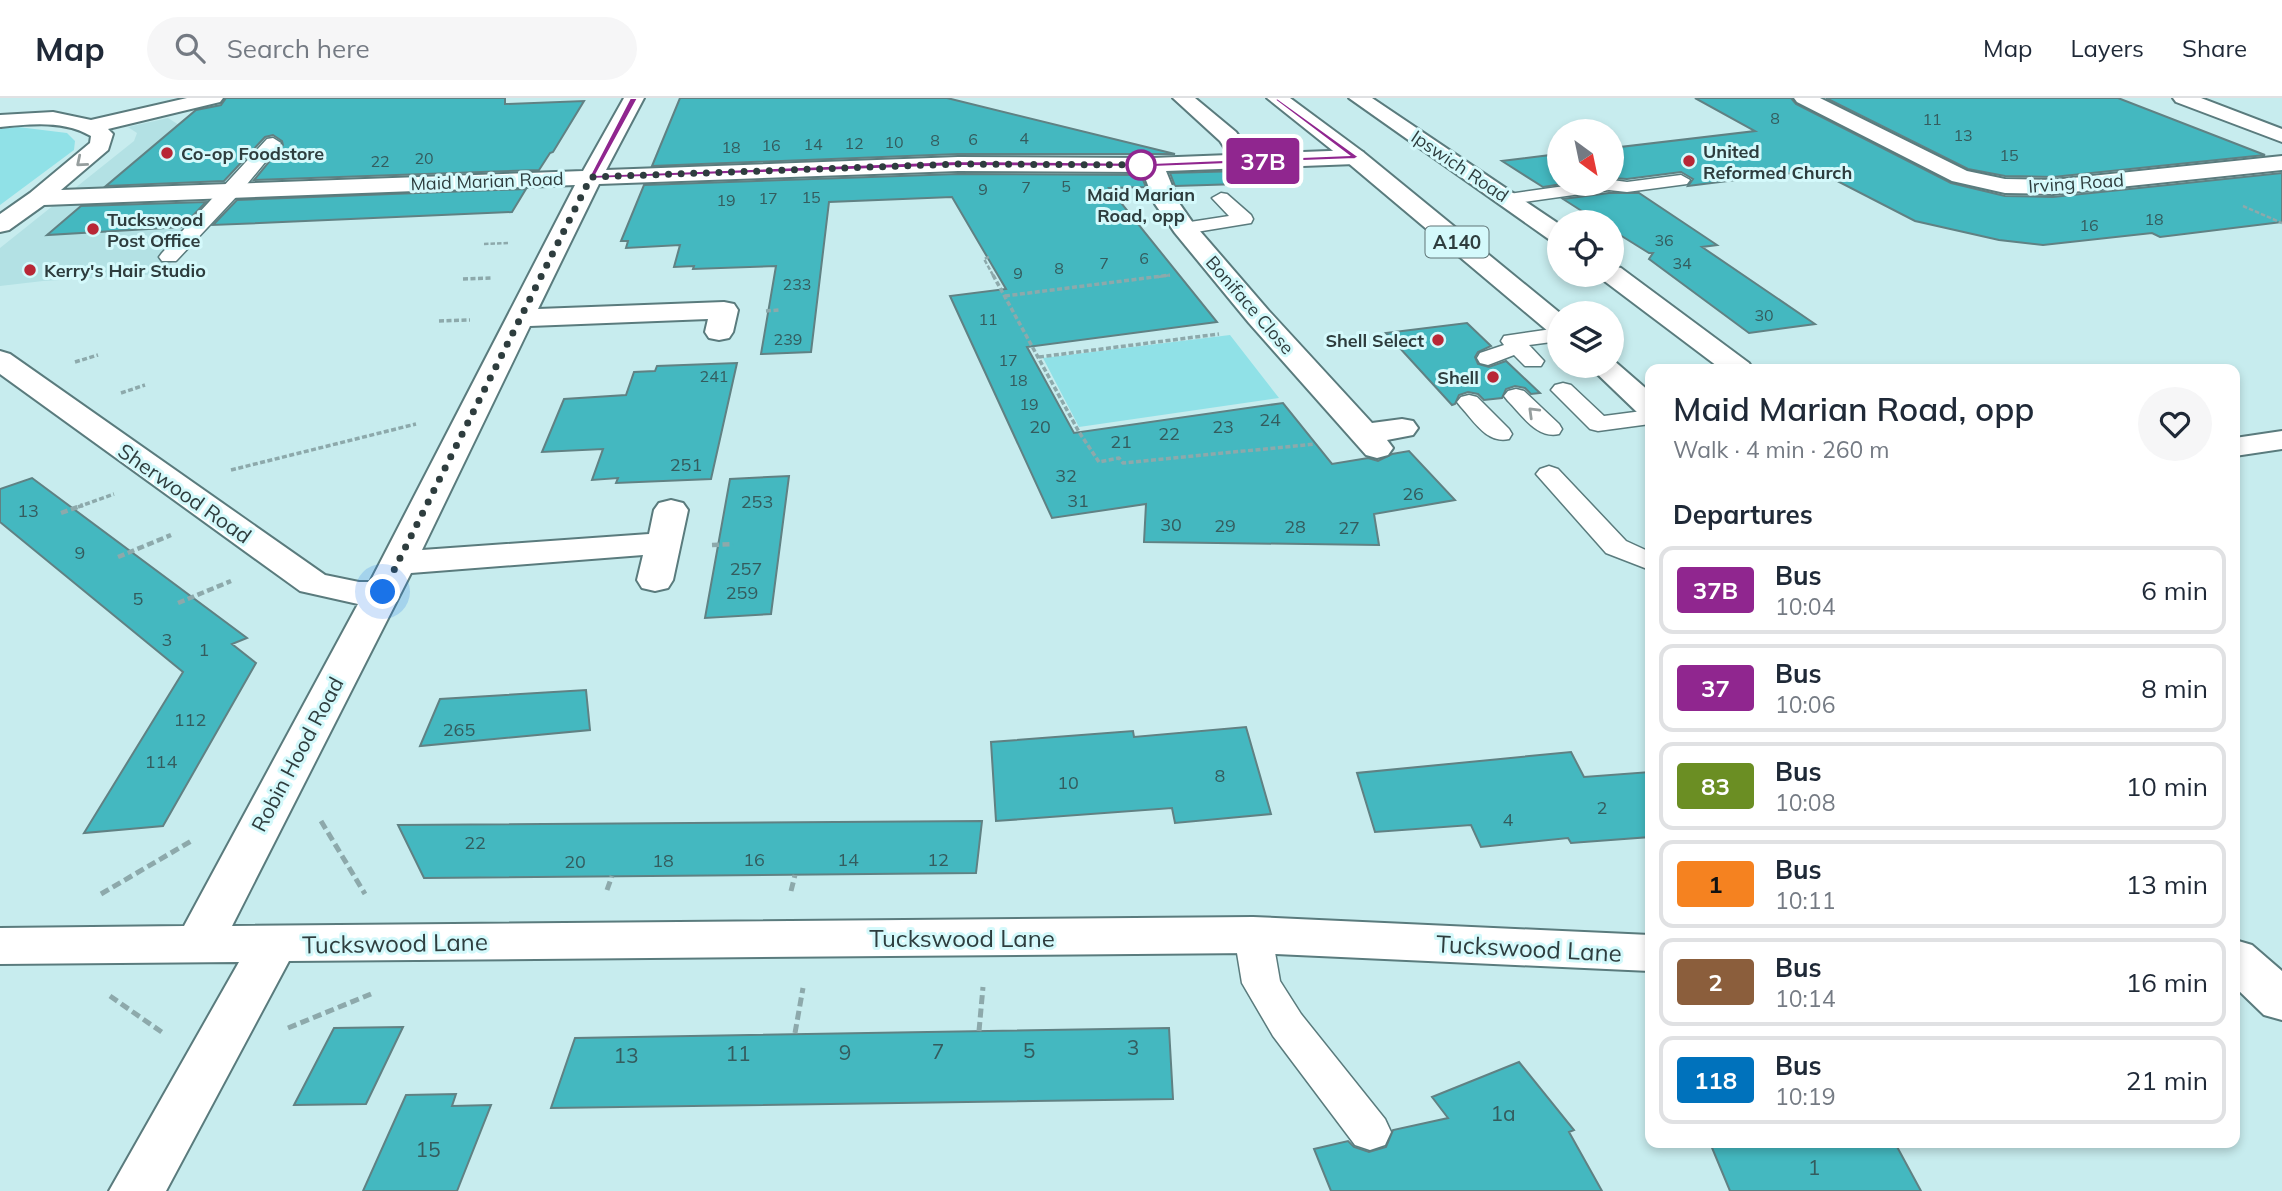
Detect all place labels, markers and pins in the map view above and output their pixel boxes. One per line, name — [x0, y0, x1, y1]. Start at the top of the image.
place label: United Reformed Church — [1703, 140, 1852, 184]
place label: Co-op Foodstore — [181, 142, 324, 165]
marker: Co-op Foodstore — [159, 145, 175, 161]
marker: Maid Marian Road, opp — [1126, 150, 1156, 180]
marker: United Reformed Church — [1681, 153, 1697, 169]
place label: Maid Marian Road, opp — [1087, 183, 1195, 227]
place label: Tuckswood Post Office — [107, 208, 203, 252]
marker: Tuckswood Post Office — [85, 221, 101, 237]
place label: Kerry's Hair Studio — [44, 259, 206, 282]
marker: Kerry's Hair Studio — [22, 262, 38, 278]
place label: Shell Select — [1325, 329, 1424, 352]
marker: Shell Select — [1430, 332, 1446, 348]
place label: Shell — [1437, 366, 1479, 389]
marker: Shell — [1485, 369, 1501, 385]

